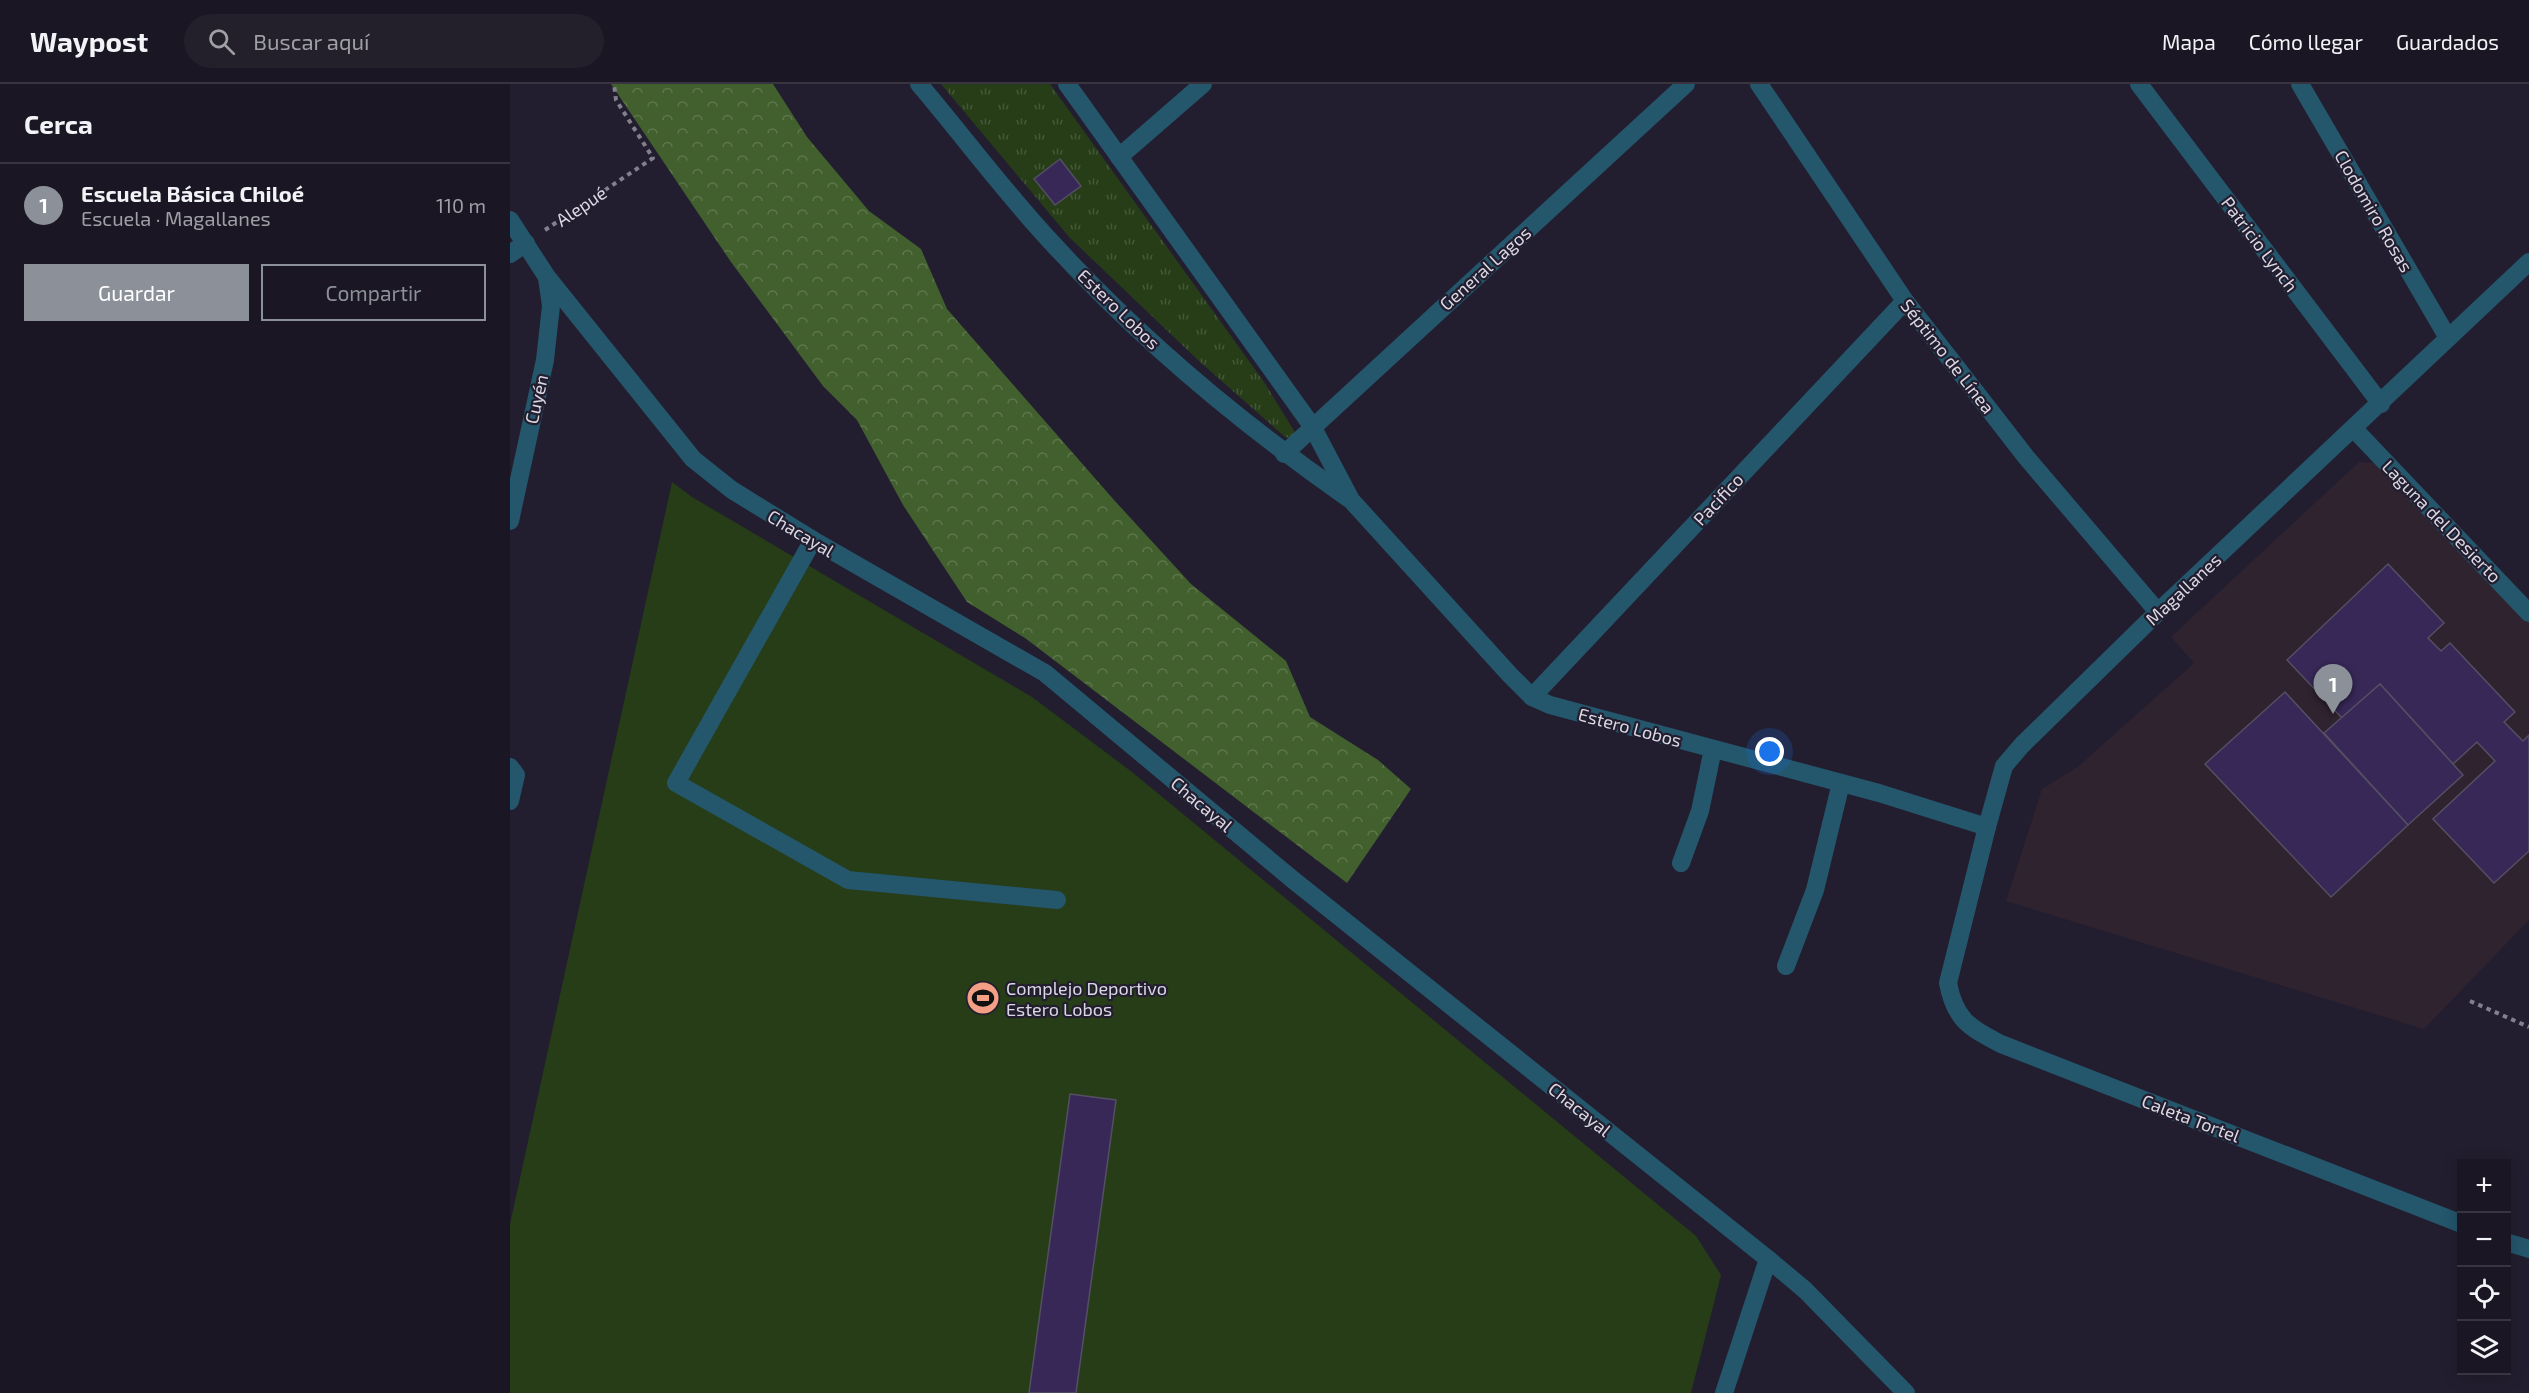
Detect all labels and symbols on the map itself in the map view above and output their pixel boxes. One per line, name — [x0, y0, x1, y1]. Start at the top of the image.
street label: Clodomiro Rosas — [2330, 146, 2418, 276]
street label: Alepué — [551, 181, 611, 231]
street label: Patricio Lynch — [2217, 192, 2303, 296]
street label: General Lagos — [1435, 221, 1535, 315]
street label: Estero Lobos — [1073, 264, 1165, 354]
street label: Séptimo de Línea — [1896, 294, 2000, 418]
street label: Cuyén — [520, 372, 552, 426]
street label: Laguna del Desierto — [2378, 455, 2506, 587]
street label: Pacifico — [1688, 468, 1748, 530]
street label: Chacayal — [764, 505, 839, 562]
street label: Magallanes — [2141, 548, 2225, 630]
pin: 1 — [2314, 664, 2352, 714]
street label: Estero Lobos — [1576, 703, 1684, 751]
your location — [1755, 737, 1784, 766]
street label: Chacayal — [1167, 772, 1238, 837]
place label: Complejo Deportivo Estero Lobos — [1006, 977, 1167, 1020]
sports icon: Complejo Deportivo Estero Lobos — [965, 980, 1001, 1016]
street label: Chacayal — [1544, 1077, 1616, 1141]
street label: Caleta Tortel — [2139, 1089, 2244, 1147]

